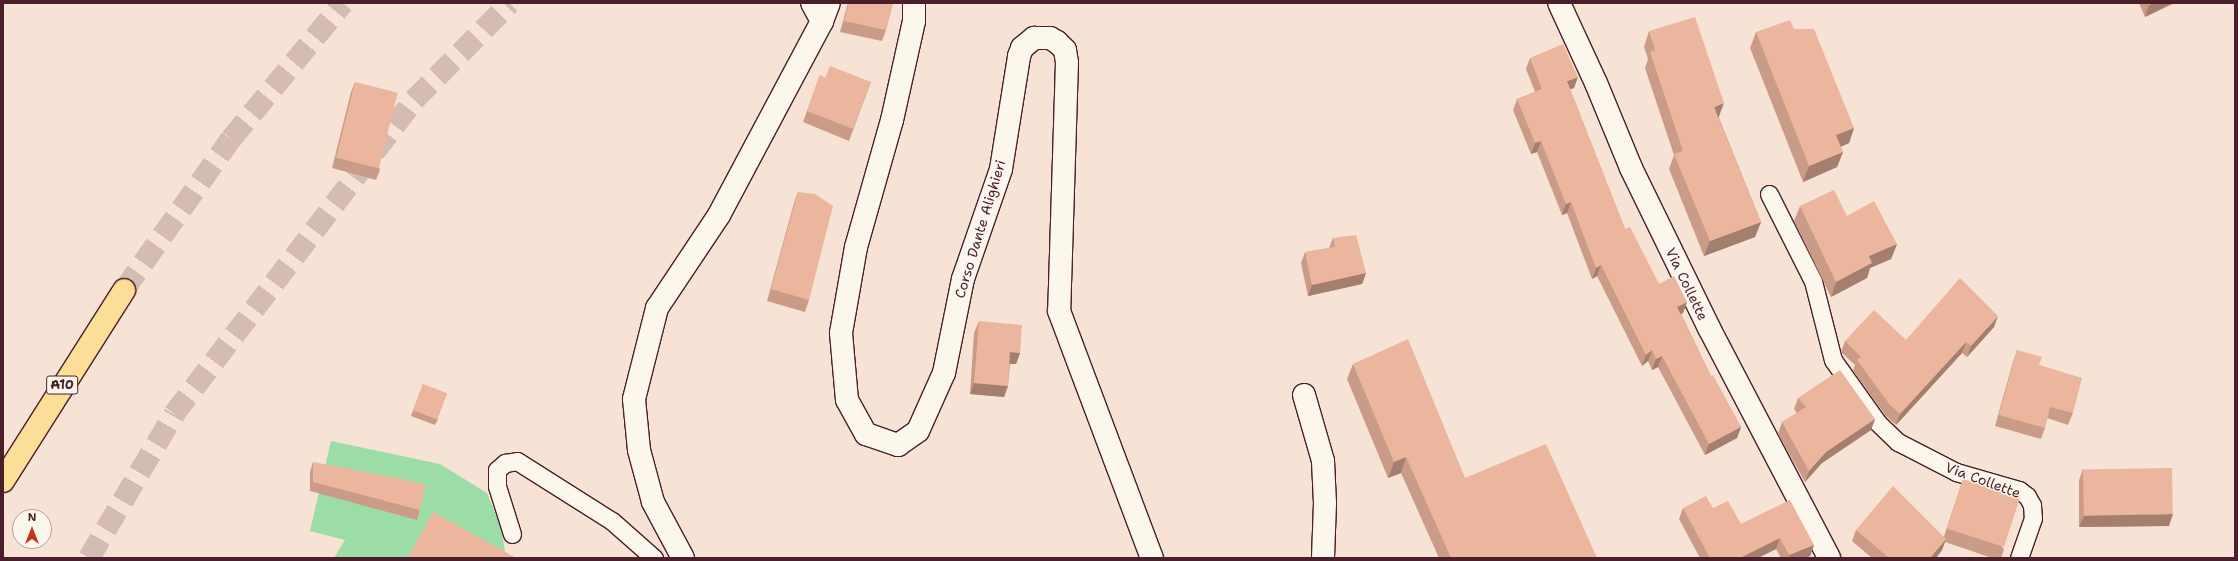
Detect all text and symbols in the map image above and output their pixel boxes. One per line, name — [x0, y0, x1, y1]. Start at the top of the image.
street label: Corso Dante Alighieri — [951, 158, 1009, 300]
street label: Via Collette — [1662, 245, 1712, 323]
road number: A10 — [46, 374, 78, 396]
street label: Via Collette — [1943, 459, 2023, 501]
north arrow — [12, 509, 52, 549]
text: N — [28, 510, 36, 525]

